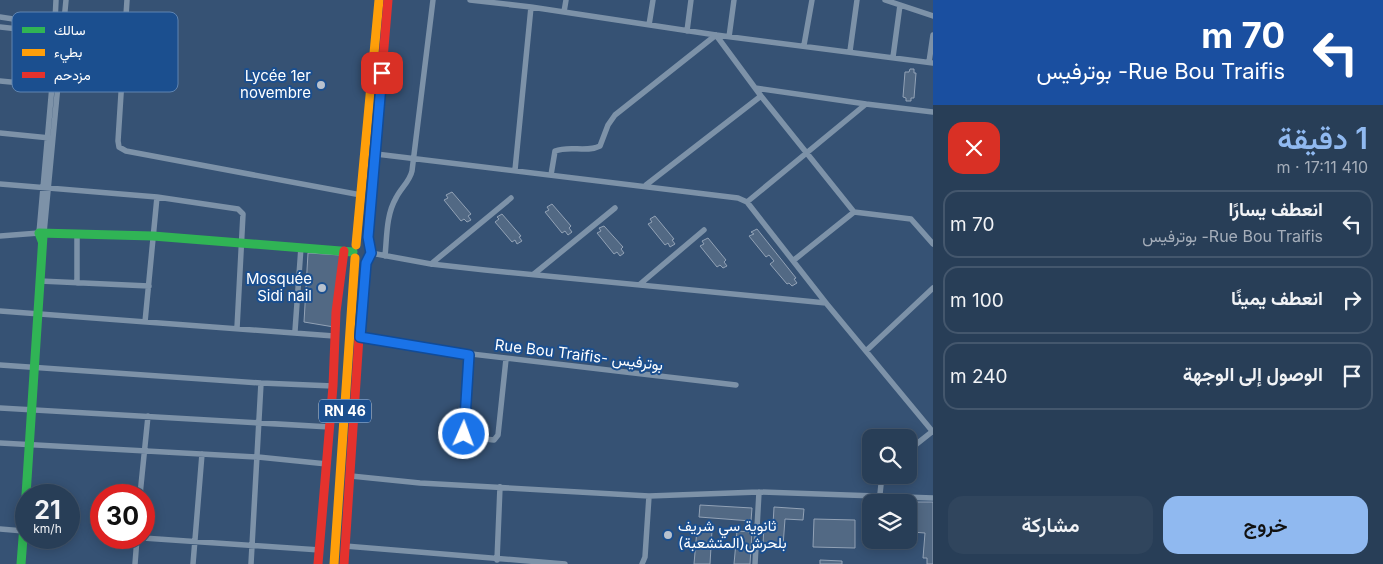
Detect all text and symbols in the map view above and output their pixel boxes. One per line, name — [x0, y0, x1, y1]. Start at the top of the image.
legend — [12, 12, 178, 92]
text: 70 m — [1201, 14, 1285, 56]
icon: left — [1303, 20, 1368, 85]
text: سالك — [54, 21, 85, 38]
text: بطيء — [54, 43, 82, 64]
pin — [361, 52, 403, 94]
text: Rue Bou Traifis- بوترفيس — [1036, 58, 1285, 84]
icon: arrive — [368, 59, 396, 87]
text: مزدحم — [54, 66, 91, 84]
place label: Lycée 1er novembre — [240, 66, 311, 102]
marker: Lycée 1er novembre — [315, 79, 327, 91]
text: 1 دقيقة — [1277, 120, 1368, 156]
button: close — [948, 122, 1000, 174]
text: 410 m · 17:11 — [1277, 157, 1368, 177]
text: انعطف يسارًا — [1229, 198, 1323, 221]
icon: left — [1338, 210, 1366, 238]
text: 70 m — [950, 213, 994, 236]
text: Rue Bou Traifis- بوترفيس — [1142, 226, 1323, 246]
place label: Mosquée Sidi nail — [246, 269, 312, 305]
marker: Mosquée Sidi nail — [316, 282, 328, 294]
icon: right — [1338, 286, 1366, 314]
text: انعطف يمينًا — [1231, 287, 1323, 310]
text: 100 m — [950, 289, 1004, 312]
street label: Rue Bou Traifis- بوترفيس — [494, 335, 664, 375]
icon: arrive — [1338, 362, 1366, 390]
text: الوصول إلى الوجهة — [1183, 363, 1323, 386]
text: 240 m — [950, 365, 1008, 388]
road number: RN 46 — [319, 400, 371, 422]
position arrow — [437, 407, 489, 459]
map controls — [862, 429, 917, 549]
button: search — [862, 429, 917, 484]
speed limit sign: 30 — [90, 484, 155, 549]
button: layers — [862, 494, 917, 549]
text: 21 — [34, 495, 61, 525]
button: مشاركة — [948, 496, 1153, 554]
button: خروج — [1163, 496, 1368, 554]
place label: ثانوية سي شريف بلحرش(المتشعبة) — [678, 516, 787, 553]
text: km/h — [33, 521, 62, 536]
marker: ثانوية سي شريف بلحرش(المتشعبة) — [662, 529, 674, 541]

